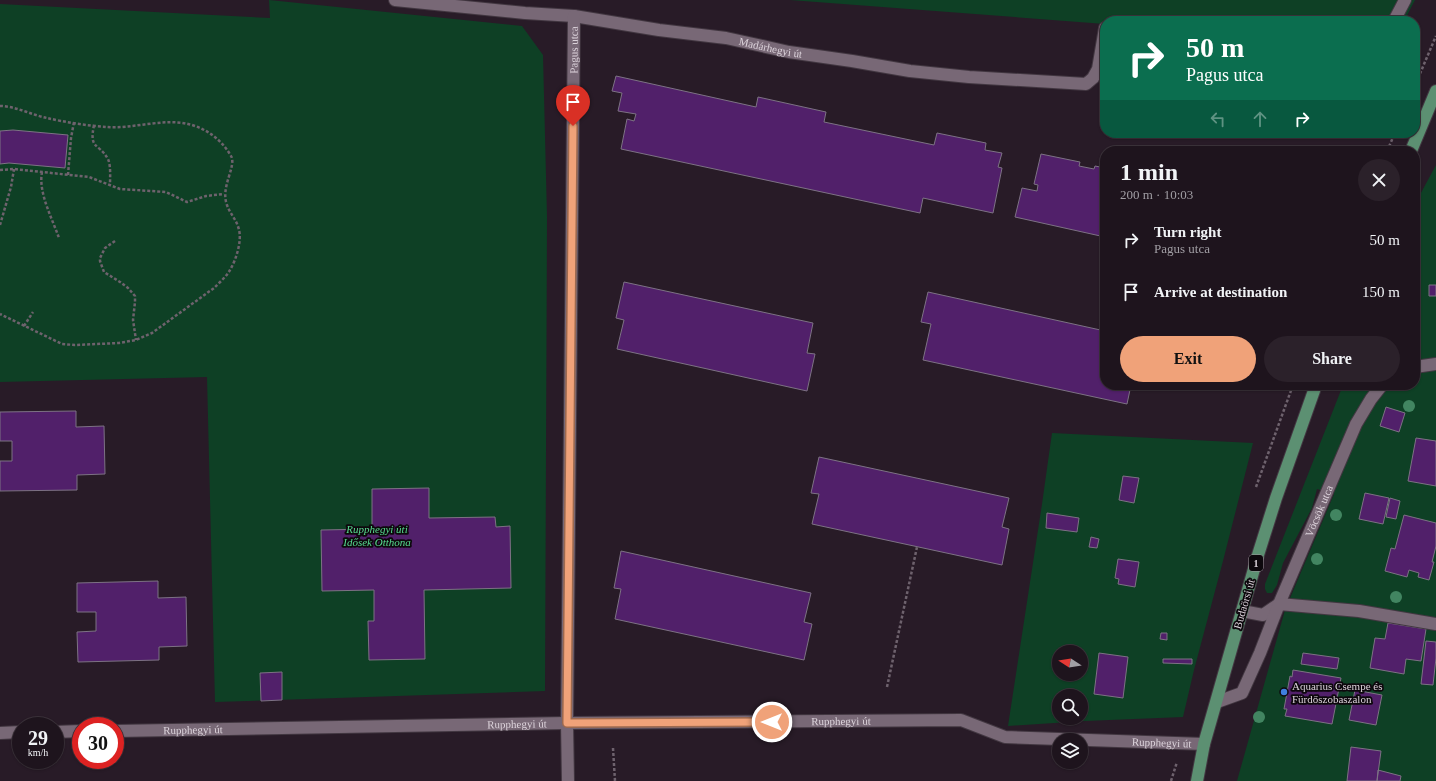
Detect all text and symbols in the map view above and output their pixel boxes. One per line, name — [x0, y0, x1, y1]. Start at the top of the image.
street label: Pagus utca — [567, 26, 580, 74]
icon: right — [1120, 32, 1172, 84]
text: 50 m — [1186, 32, 1244, 63]
street label: Madárhegyi út — [738, 35, 803, 60]
text: Pagus utca — [1186, 65, 1263, 85]
pin — [556, 85, 590, 126]
icon: arrive — [562, 91, 584, 113]
icon: left — [1207, 108, 1229, 130]
icon: ahead — [1249, 108, 1271, 130]
icon: right — [1291, 108, 1313, 130]
text: 1 min — [1120, 159, 1178, 185]
button: close — [1358, 159, 1400, 201]
text: 200 m · 10:03 — [1120, 187, 1193, 202]
text: Turn right — [1154, 224, 1221, 240]
icon: right — [1120, 229, 1142, 251]
text: 50 m — [1370, 232, 1400, 248]
text: Pagus utca — [1154, 241, 1210, 256]
icon: arrive — [1120, 281, 1142, 303]
text: Arrive at destination — [1154, 284, 1287, 300]
text: 150 m — [1362, 284, 1400, 300]
button: Exit — [1120, 336, 1256, 382]
button: Share — [1264, 336, 1400, 382]
street label: Vöcsök utca — [1303, 483, 1335, 538]
park label: Rupphegyi úti Idősek Otthona — [342, 523, 411, 548]
road number: 1 — [1249, 555, 1263, 571]
street label: Budaörsi út — [1231, 578, 1257, 630]
north arrow — [1052, 645, 1088, 681]
map controls — [1052, 645, 1088, 769]
place label: Aquarius Csempe és Fürdőszobaszalon — [1292, 680, 1382, 705]
marker: Aquarius Csempe és Fürdőszobaszalon — [1279, 687, 1289, 697]
button: search — [1052, 689, 1088, 725]
position arrow — [751, 701, 793, 743]
street label: Rupphegyi út — [811, 715, 871, 727]
speed limit sign: 30 — [72, 717, 124, 769]
street label: Rupphegyi út — [487, 717, 547, 730]
street label: Rupphegyi út — [163, 723, 223, 736]
text: 29 — [28, 727, 48, 749]
button: layers — [1052, 733, 1088, 769]
street label: Rupphegyi út — [1132, 735, 1192, 750]
text: km/h — [28, 747, 48, 758]

